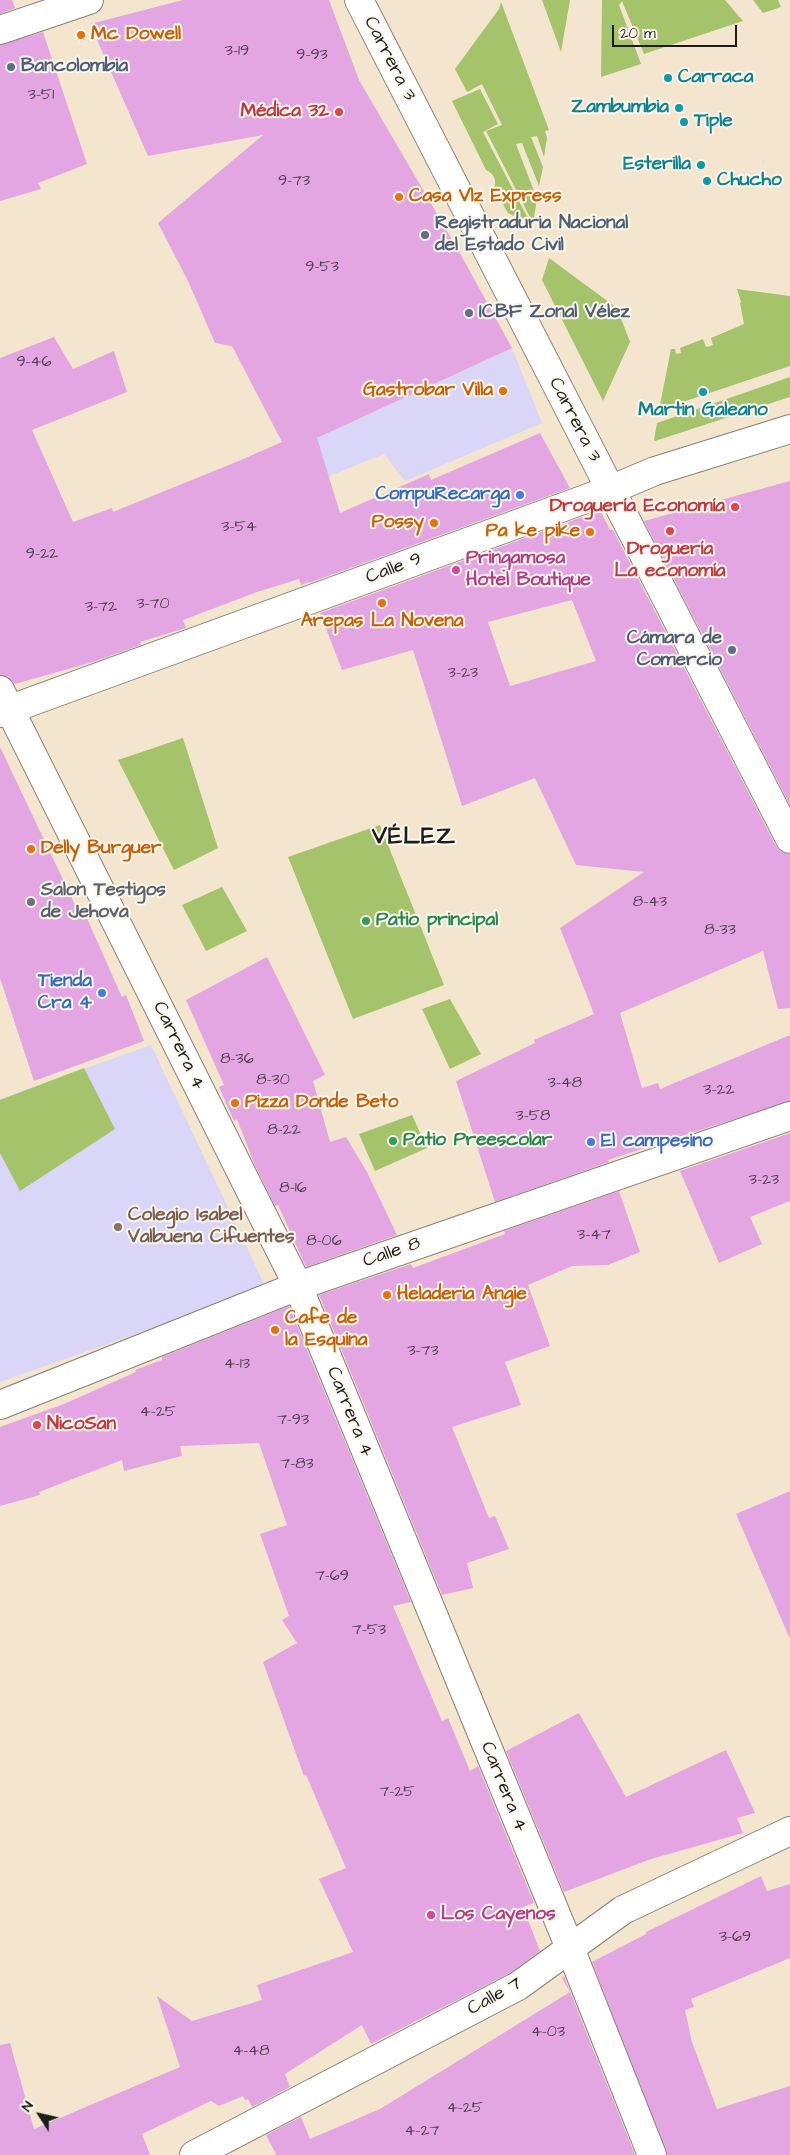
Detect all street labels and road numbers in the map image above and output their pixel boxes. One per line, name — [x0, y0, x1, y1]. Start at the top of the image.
street label: Carrera 3 — [358, 13, 420, 105]
street label: Carrera 3 — [543, 374, 605, 466]
street label: Calle 9 — [363, 548, 425, 590]
street label: Carrera 4 — [147, 998, 209, 1094]
street label: Calle 8 — [360, 1233, 424, 1273]
street label: Carrera 4 — [321, 1364, 377, 1460]
street label: Carrera 4 — [475, 1739, 531, 1835]
street label: Calle 7 — [464, 1973, 526, 2021]

